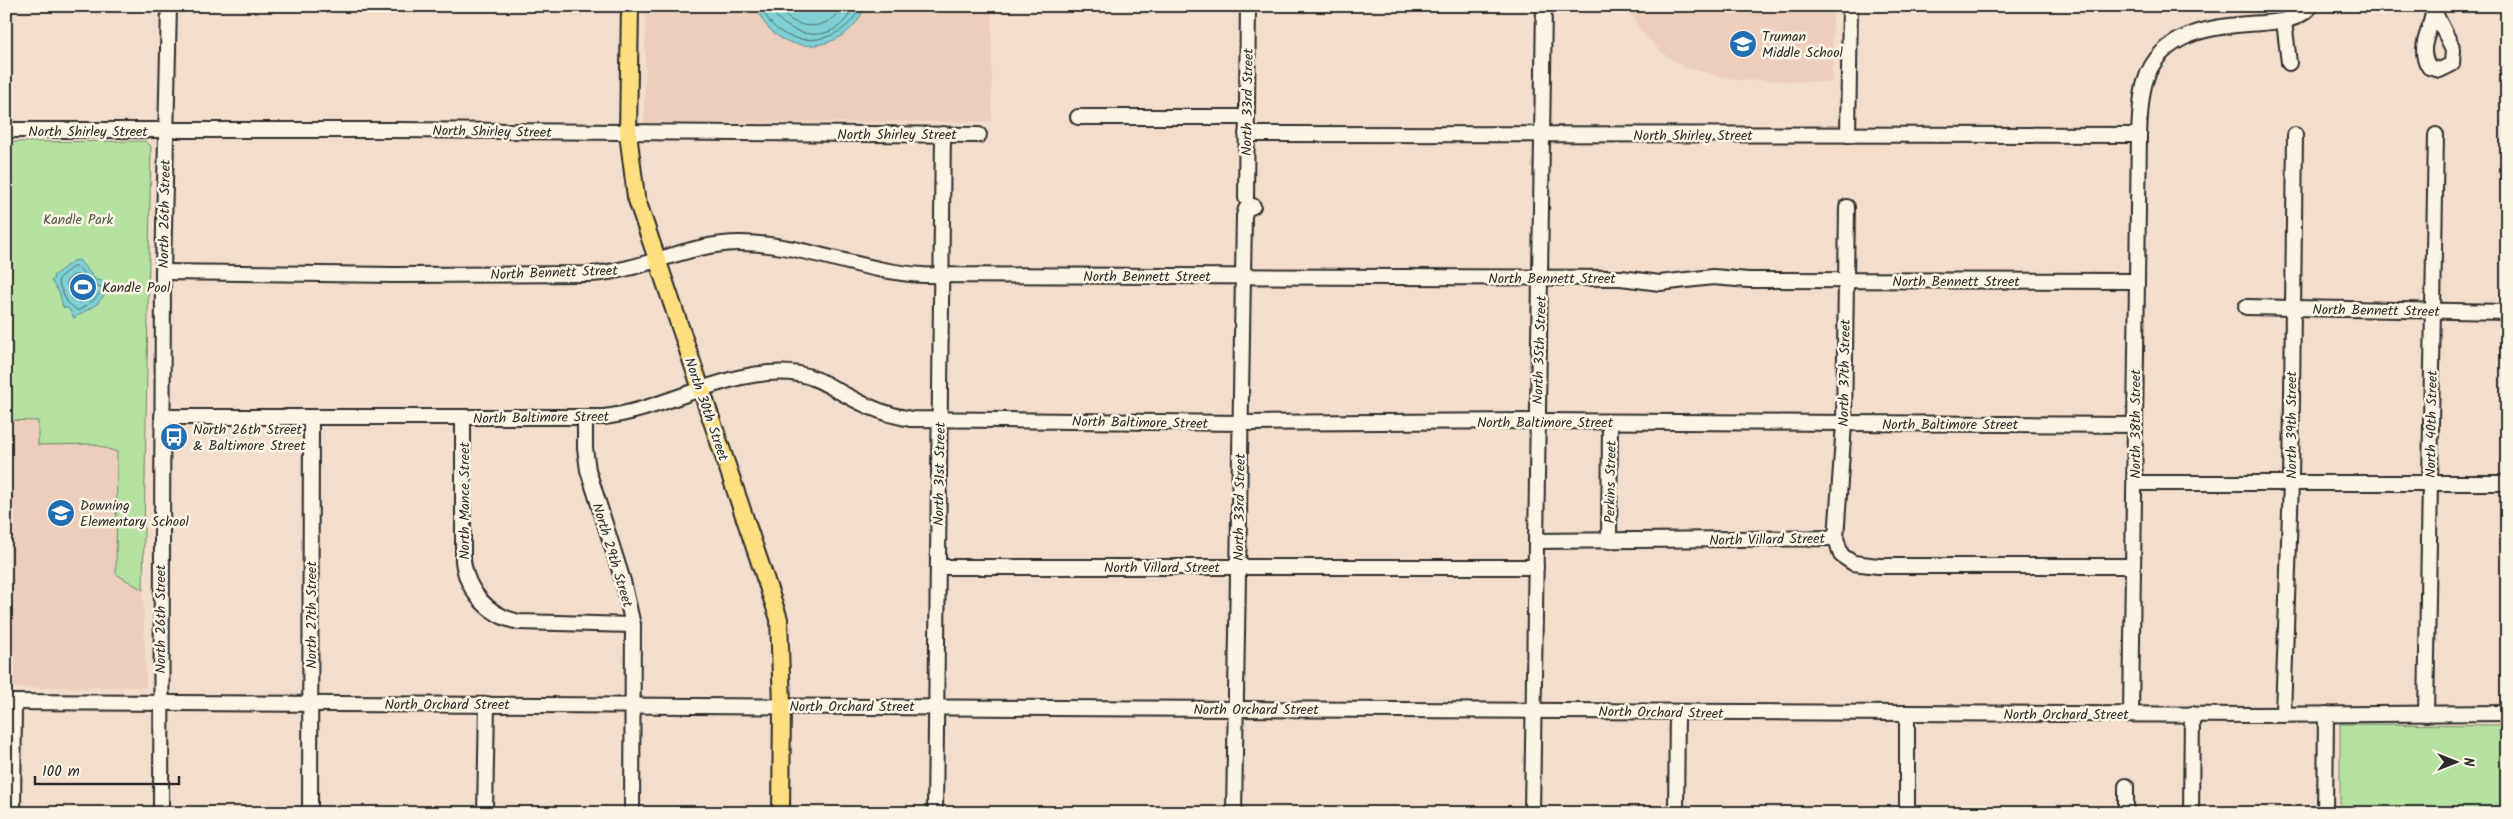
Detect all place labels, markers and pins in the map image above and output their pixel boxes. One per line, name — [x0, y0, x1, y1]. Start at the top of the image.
place label: Truman Middle School — [1762, 26, 1844, 64]
school or university icon: Truman Middle School — [1728, 29, 1758, 59]
sports icon: Kandle Pool — [68, 272, 98, 302]
place label: Kandle Pool — [102, 277, 171, 299]
place label: North 26th Street & Baltimore Street — [193, 419, 306, 457]
bus stop icon: North 26th Street & Baltimore Street — [159, 422, 189, 452]
place label: Downing Elementary School — [80, 495, 189, 533]
school or university icon: Downing Elementary School — [46, 498, 76, 528]

